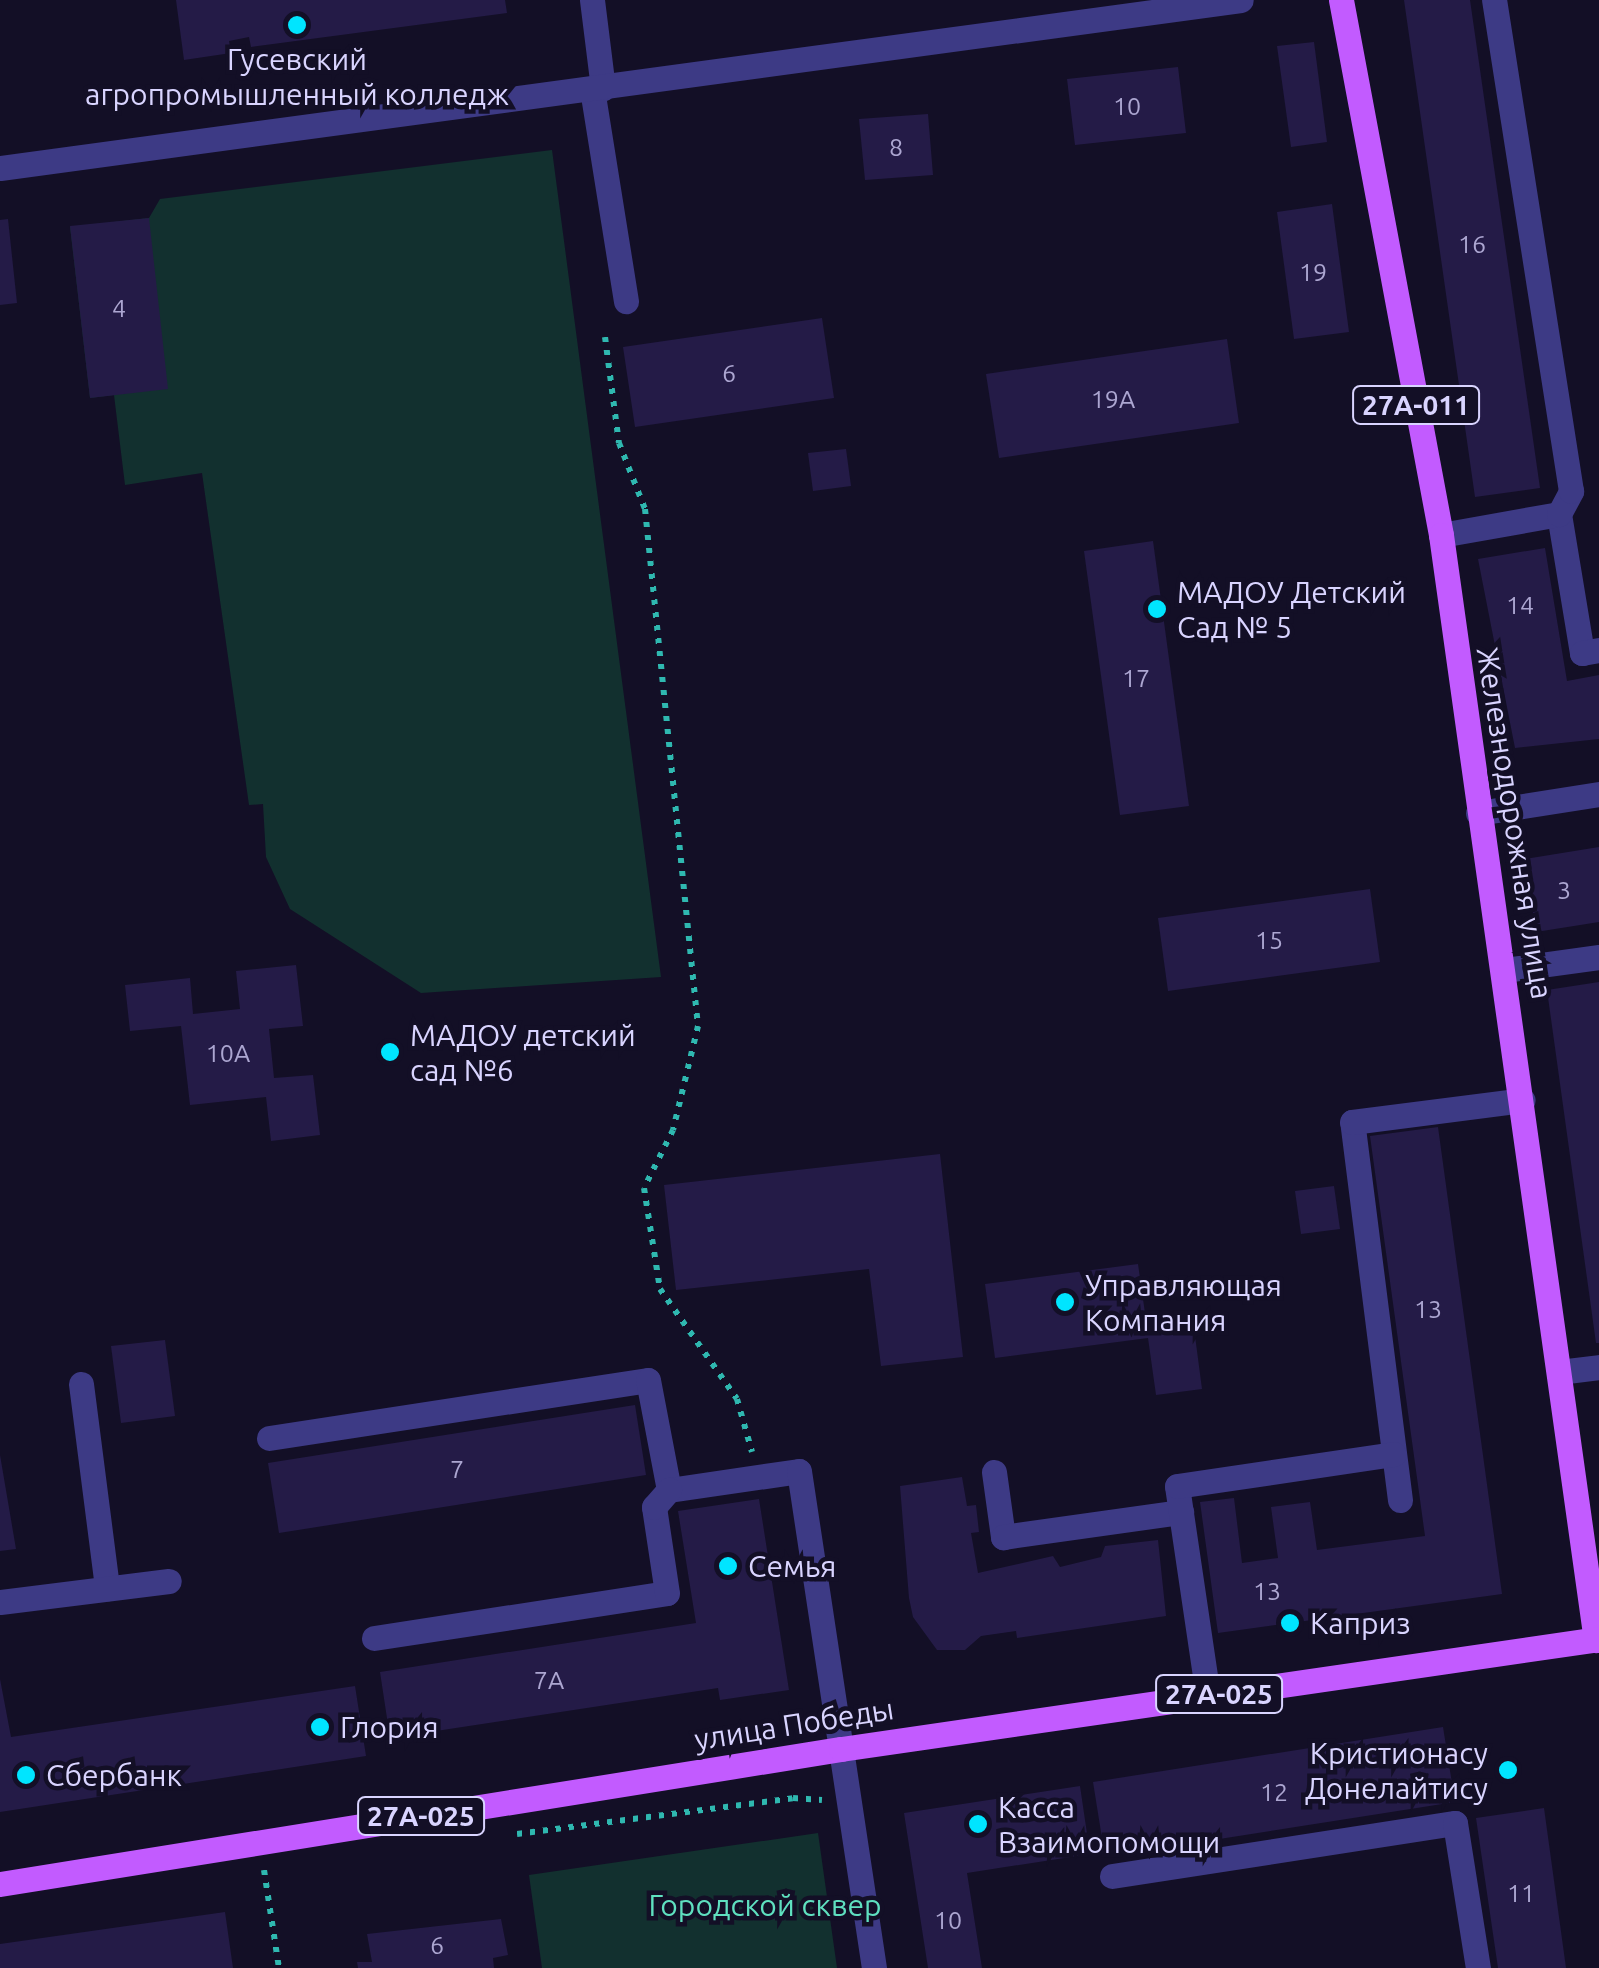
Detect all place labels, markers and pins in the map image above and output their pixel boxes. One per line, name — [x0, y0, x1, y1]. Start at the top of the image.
marker: Гусевский агропромышленный колледж — [286, 14, 308, 36]
place label: Гусевский агропромышленный колледж — [85, 41, 509, 112]
place label: МАДОУ Детский Сад № 5 — [1177, 574, 1406, 644]
marker: МАДОУ Детский Сад № 5 — [1146, 598, 1168, 620]
place label: МАДОУ детский сад №6 — [410, 1017, 636, 1088]
marker: МАДОУ детский сад №6 — [379, 1041, 401, 1063]
place label: Управляющая Компания — [1085, 1267, 1282, 1338]
marker: Управляющая Компания — [1054, 1291, 1076, 1313]
place label: Семья — [748, 1548, 836, 1584]
marker: Семья — [717, 1555, 739, 1577]
place label: Каприз — [1310, 1605, 1411, 1641]
marker: Каприз — [1279, 1612, 1301, 1634]
place label: Глория — [340, 1709, 439, 1745]
marker: Глория — [309, 1716, 331, 1738]
place label: Кристионасу Донелайтису — [1305, 1735, 1488, 1806]
place label: Сбербанк — [46, 1757, 182, 1793]
marker: Кристионасу Донелайтису — [1497, 1759, 1519, 1781]
marker: Сбербанк — [15, 1764, 37, 1786]
place label: Касса Взаимопомощи — [998, 1789, 1220, 1860]
marker: Касса Взаимопомощи — [967, 1813, 989, 1835]

